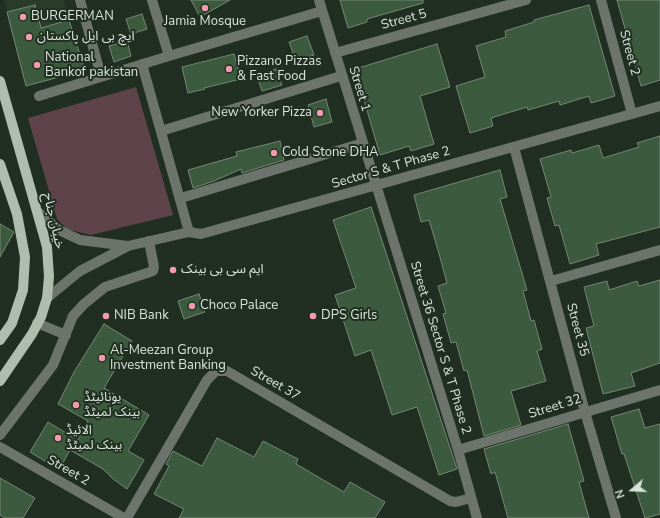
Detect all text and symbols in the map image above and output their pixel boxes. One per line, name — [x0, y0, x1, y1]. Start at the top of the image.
marker: Jamia Mosque — [200, 3, 210, 13]
street label: Street 5 — [379, 6, 429, 34]
place label: BURGERMAN — [31, 9, 114, 25]
marker: BURGERMAN — [18, 12, 28, 22]
place label: Jamia Mosque — [164, 14, 246, 30]
street label: Street 2 — [615, 28, 643, 78]
place label: ایچ بی ایل پاکستان — [37, 29, 134, 45]
marker: ایچ بی ایل پاکستان — [24, 32, 34, 42]
place label: National Bankof pakistan — [45, 50, 138, 81]
place label: Pizzano Pizzas & Fast Food — [237, 54, 321, 85]
marker: National Bankof pakistan — [32, 60, 42, 70]
marker: Pizzano Pizzas & Fast Food — [224, 64, 234, 74]
street label: Street 1 — [345, 64, 373, 114]
place label: New Yorker Pizza — [211, 105, 312, 121]
marker: New Yorker Pizza — [315, 108, 325, 118]
street label: Sector S & T Phase 2 — [330, 144, 452, 192]
place label: Cold Stone DHA — [282, 145, 379, 161]
marker: Cold Stone DHA — [269, 148, 279, 158]
street label: خیبان جناح — [39, 191, 67, 251]
street label: Street 36 Sector S & T Phase 2 — [406, 260, 474, 436]
place label: ایم سی بی بینک — [181, 262, 264, 278]
marker: ایم سی بی بینک — [168, 265, 178, 275]
place label: Choco Palace — [200, 298, 278, 314]
marker: Choco Palace — [187, 301, 197, 311]
street label: Street 35 — [562, 302, 592, 358]
place label: NIB Bank — [114, 308, 169, 324]
place label: DPS Girls — [321, 308, 377, 324]
marker: NIB Bank — [101, 311, 111, 321]
marker: DPS Girls — [308, 311, 318, 321]
place label: Al-Meezan Group Investment Banking — [110, 343, 226, 374]
marker: Al-Meezan Group Investment Banking — [97, 353, 107, 363]
street label: Street 37 — [248, 364, 302, 404]
place label: یونائیٹڈ بینک لمیٹڈ — [84, 390, 140, 421]
street label: Street 32 — [527, 392, 583, 422]
marker: یونائیٹڈ بینک لمیٹڈ — [71, 400, 81, 410]
place label: الائیڈ بینک لمیٹڈ — [66, 423, 122, 454]
marker: الائیڈ بینک لمیٹڈ — [53, 433, 63, 443]
street label: Street 2 — [44, 453, 92, 489]
north arrow — [612, 470, 652, 510]
text: N — [612, 488, 629, 500]

